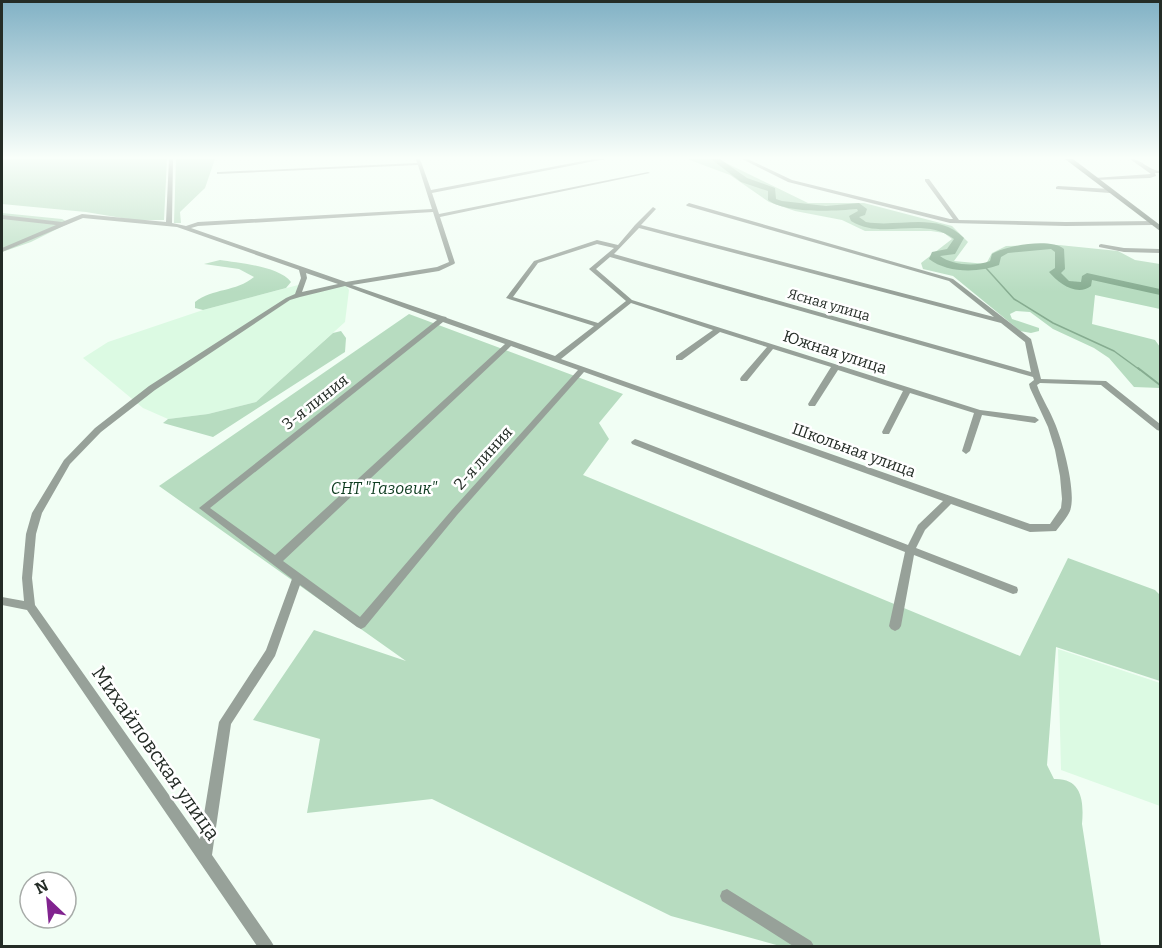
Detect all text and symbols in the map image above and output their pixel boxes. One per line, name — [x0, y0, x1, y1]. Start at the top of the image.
street label: Ясная улица — [786, 285, 872, 325]
street label: Южная улица — [781, 326, 889, 378]
street label: 3-я линия — [278, 370, 352, 434]
street label: Школьная улица — [790, 419, 919, 481]
street label: 2-я линия — [450, 423, 516, 493]
park label: СНТ "Газовик" — [331, 479, 438, 498]
street label: Михайловская улица — [87, 662, 225, 845]
north arrow — [18, 870, 78, 930]
text: N — [32, 876, 51, 898]

